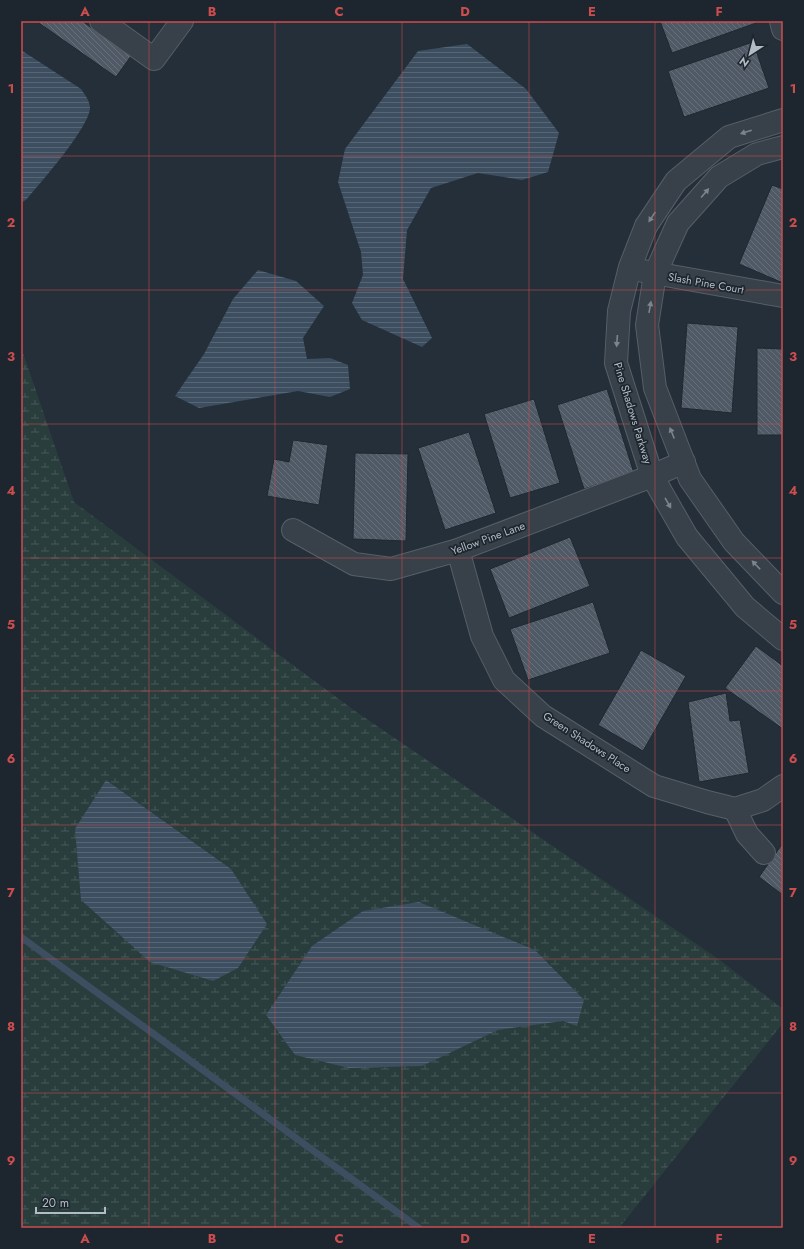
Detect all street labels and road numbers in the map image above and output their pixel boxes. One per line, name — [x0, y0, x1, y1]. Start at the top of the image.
street label: Slash Pine Court — [667, 268, 746, 298]
street label: Pine Shadows Parkway — [610, 360, 656, 466]
street label: Yellow Pine Lane — [449, 517, 528, 559]
street label: Green Shadows Place — [540, 708, 634, 777]

